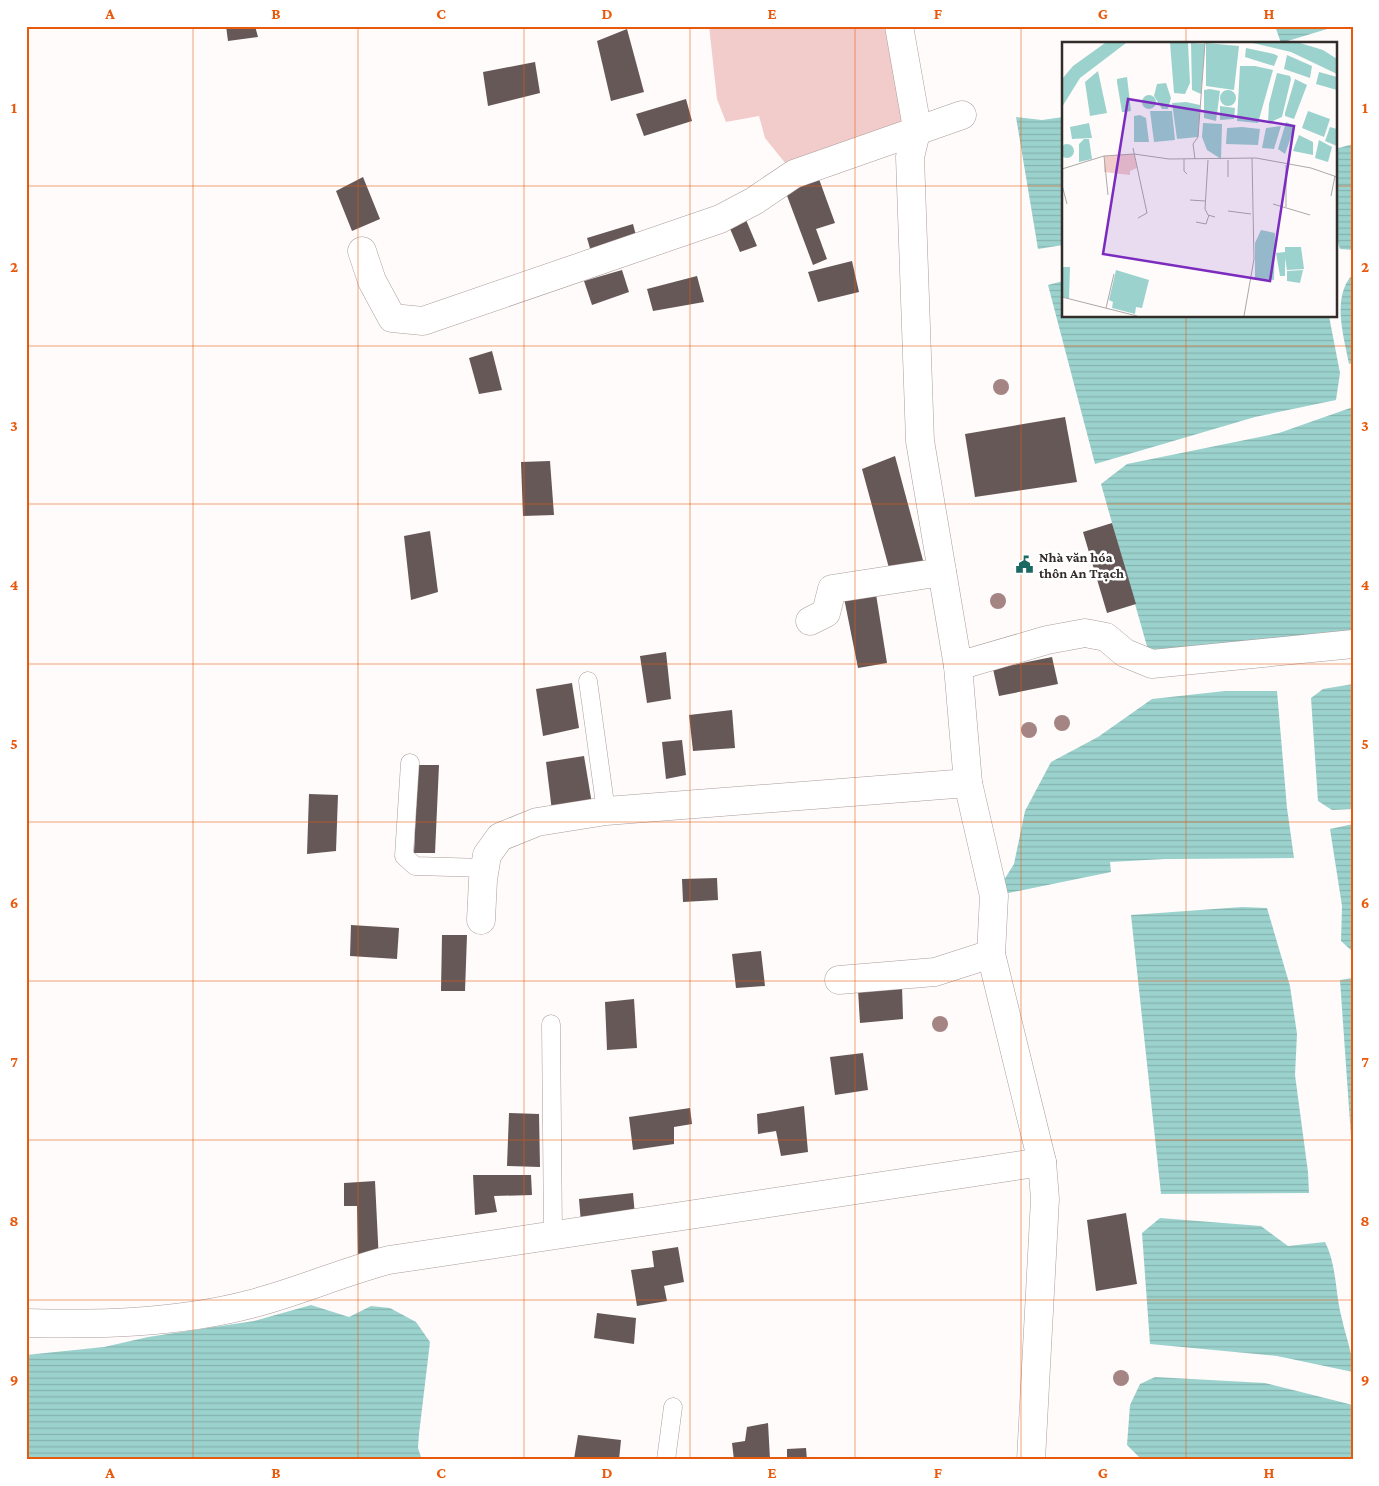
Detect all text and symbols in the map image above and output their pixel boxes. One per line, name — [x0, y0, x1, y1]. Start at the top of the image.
text: A — [104, 5, 115, 22]
text: B — [271, 5, 281, 22]
text: C — [436, 5, 446, 22]
text: D — [601, 5, 613, 22]
text: E — [767, 5, 777, 22]
text: F — [934, 5, 943, 22]
text: G — [1098, 5, 1108, 22]
text: H — [1264, 5, 1275, 22]
inset map — [1062, 42, 1336, 318]
text: 1 — [11, 99, 17, 116]
text: 1 — [1362, 99, 1368, 116]
text: 2 — [10, 258, 18, 275]
text: 2 — [1361, 258, 1369, 275]
text: 3 — [10, 417, 18, 434]
text: 3 — [1361, 417, 1369, 434]
place label: Nhà văn hóa thôn An Trạch — [1039, 549, 1124, 581]
public building icon: Nhà văn hóa thôn An Trạch — [1015, 555, 1035, 575]
text: 4 — [10, 576, 19, 593]
text: 4 — [1361, 576, 1370, 593]
text: 5 — [10, 735, 18, 752]
text: 5 — [1361, 735, 1369, 752]
text: 6 — [10, 894, 18, 911]
text: 6 — [1361, 894, 1369, 911]
text: 7 — [10, 1053, 18, 1070]
text: 7 — [1361, 1053, 1369, 1070]
text: 8 — [9, 1212, 19, 1229]
text: 8 — [1360, 1212, 1370, 1229]
text: 9 — [10, 1371, 18, 1388]
text: 9 — [1361, 1371, 1369, 1388]
text: A — [104, 1464, 115, 1481]
text: B — [271, 1464, 281, 1481]
text: C — [436, 1464, 446, 1481]
text: D — [601, 1464, 613, 1481]
text: E — [767, 1464, 777, 1481]
text: F — [934, 1464, 943, 1481]
text: G — [1098, 1464, 1108, 1481]
text: H — [1264, 1464, 1275, 1481]

